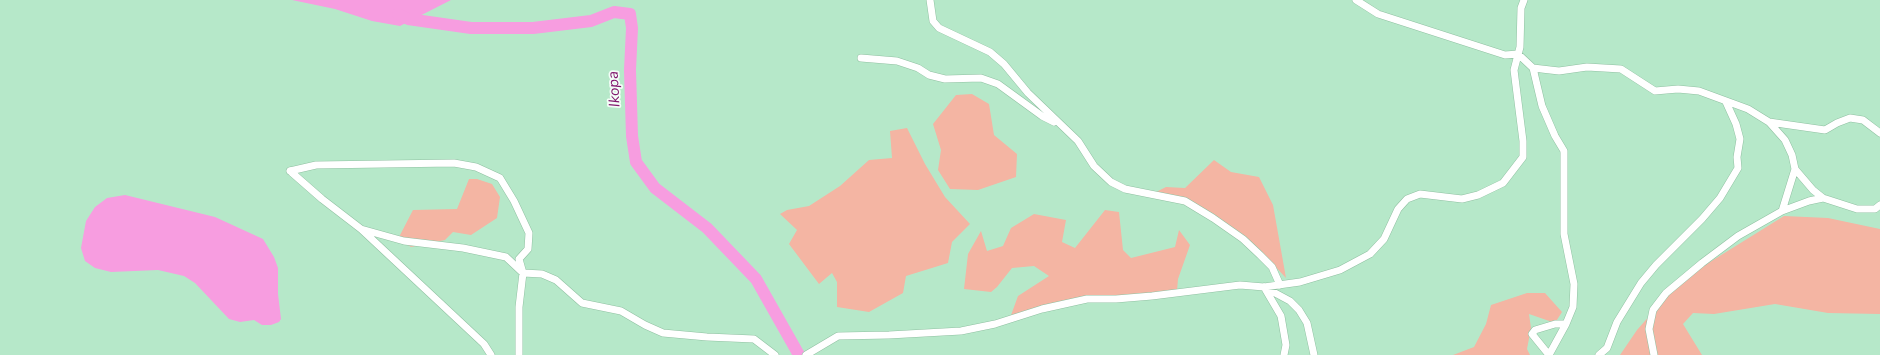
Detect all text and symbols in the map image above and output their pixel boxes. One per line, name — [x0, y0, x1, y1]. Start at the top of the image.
water label: Ikopa — [605, 70, 625, 108]

